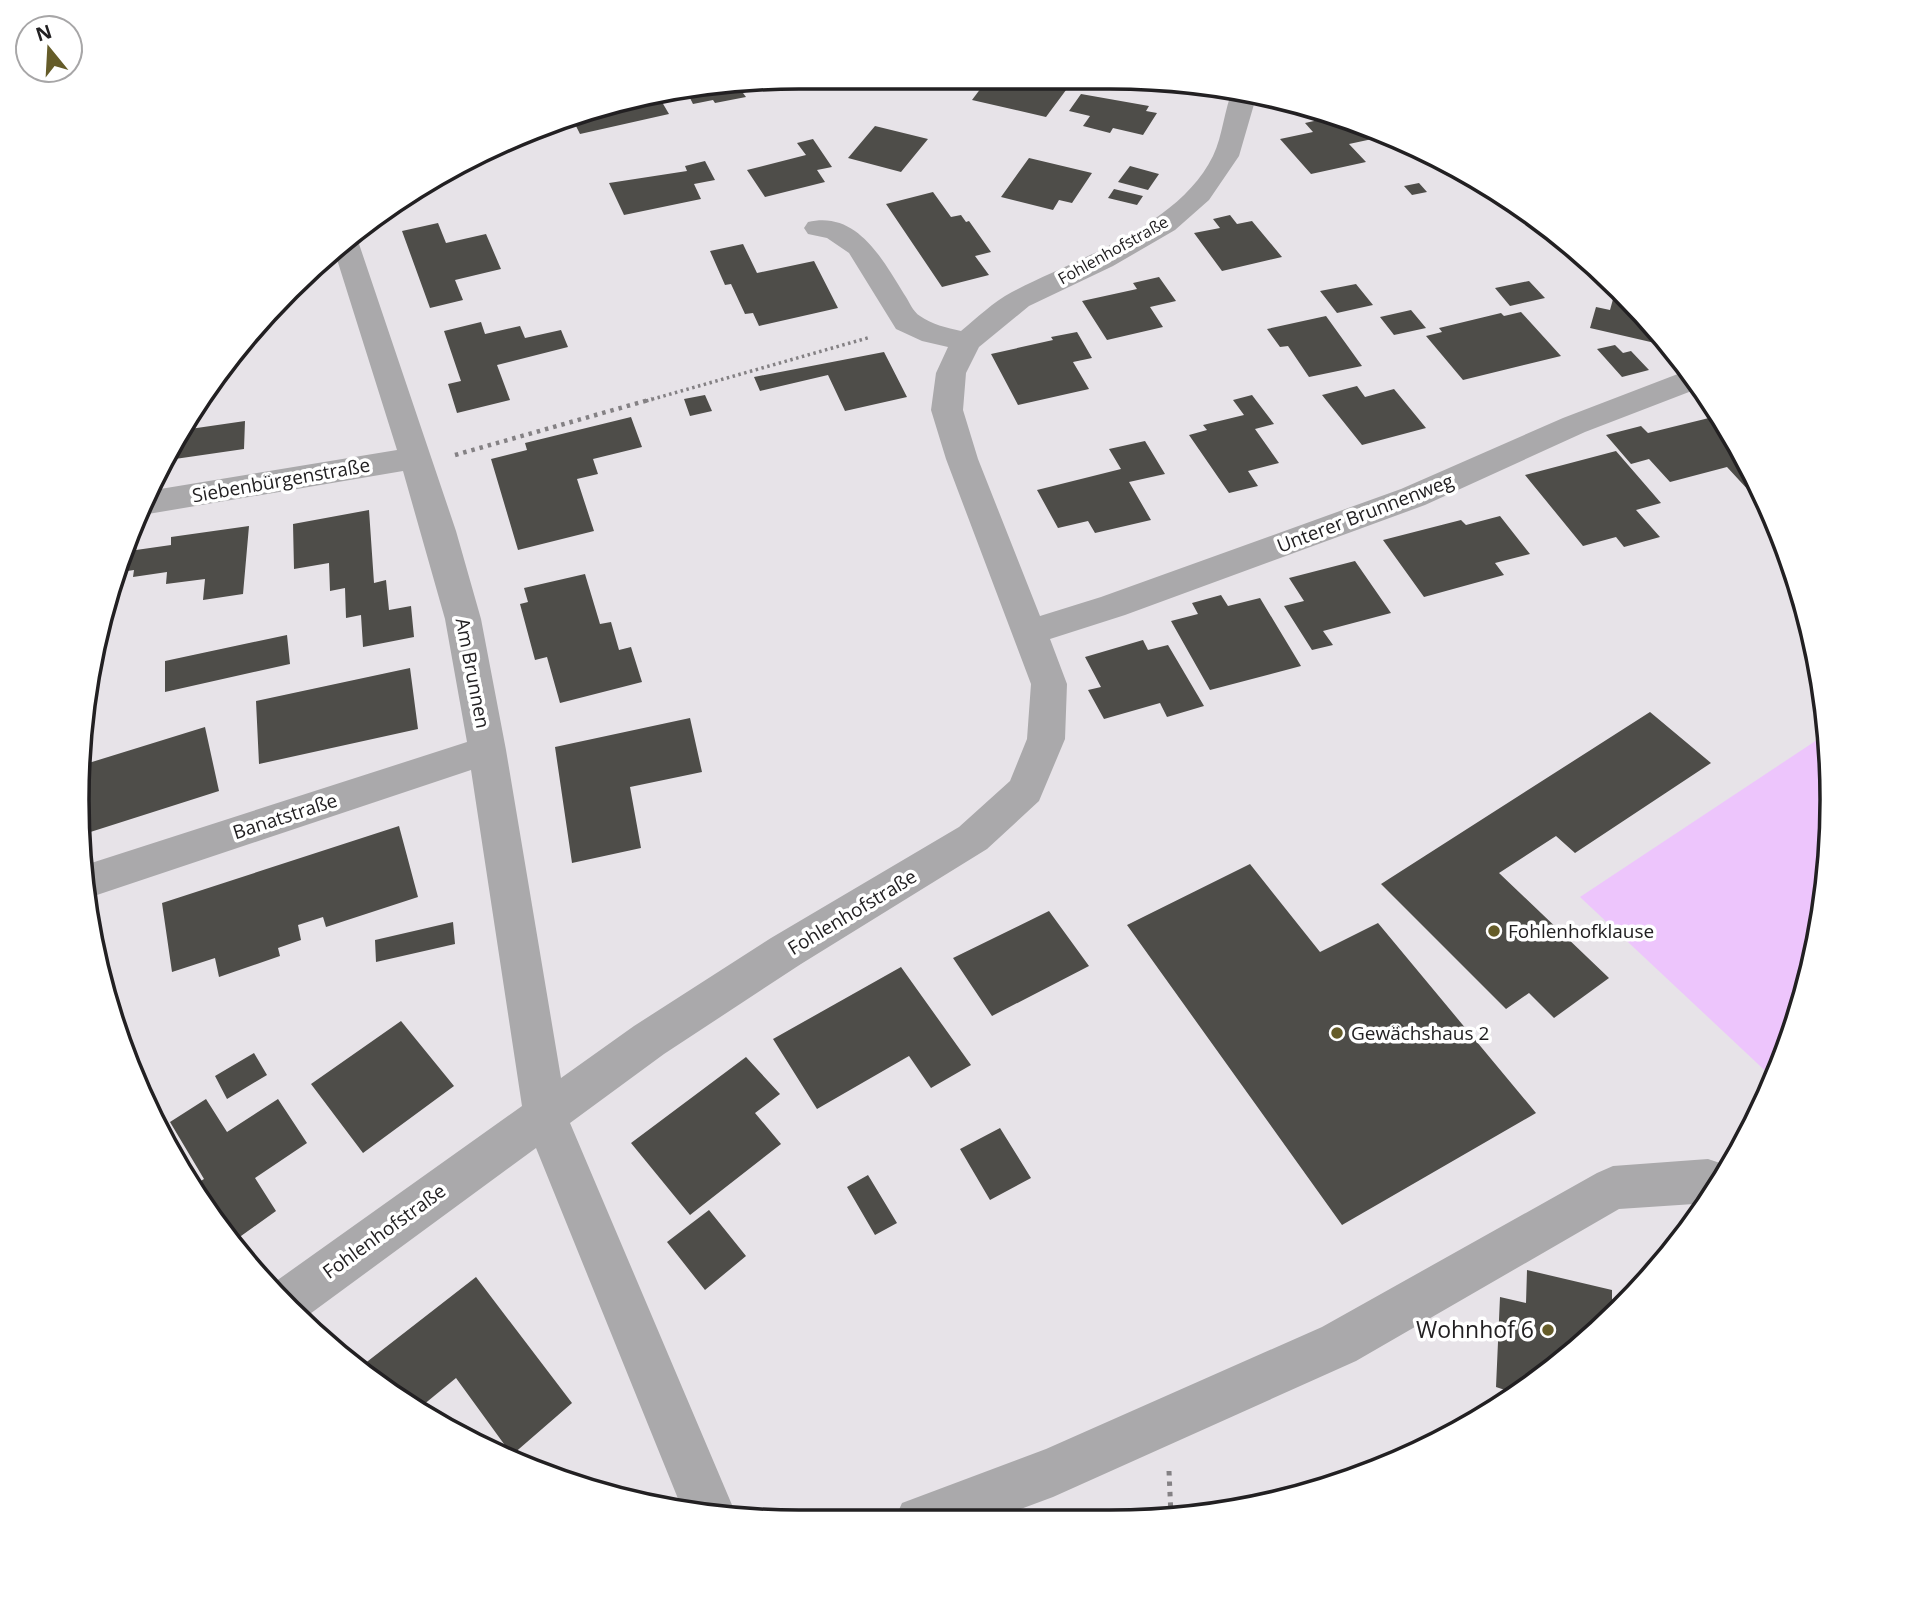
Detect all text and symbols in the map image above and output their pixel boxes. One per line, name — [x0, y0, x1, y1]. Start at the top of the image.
north arrow — [14, 14, 84, 84]
text: N — [32, 18, 55, 48]
street label: Fohlenhofstraße — [1054, 211, 1172, 289]
street label: Siebenbürgenstraße — [190, 452, 372, 508]
street label: Unterer Brunnenweg — [1273, 467, 1457, 559]
street label: Am Brunnen — [450, 616, 496, 730]
street label: Banatstraße — [229, 787, 341, 845]
street label: Fohlenhofstraße — [783, 863, 921, 961]
place label: Fohlenhofklause — [1508, 918, 1654, 944]
marker: Fohlenhofklause — [1486, 923, 1502, 939]
place label: Gewächshaus 2 — [1351, 1020, 1489, 1046]
marker: Gewächshaus 2 — [1329, 1025, 1345, 1041]
street label: Fohlenhofstraße — [317, 1178, 451, 1284]
place label: Wohnhof 6 — [1416, 1313, 1534, 1345]
marker: Wohnhof 6 — [1540, 1322, 1556, 1338]

